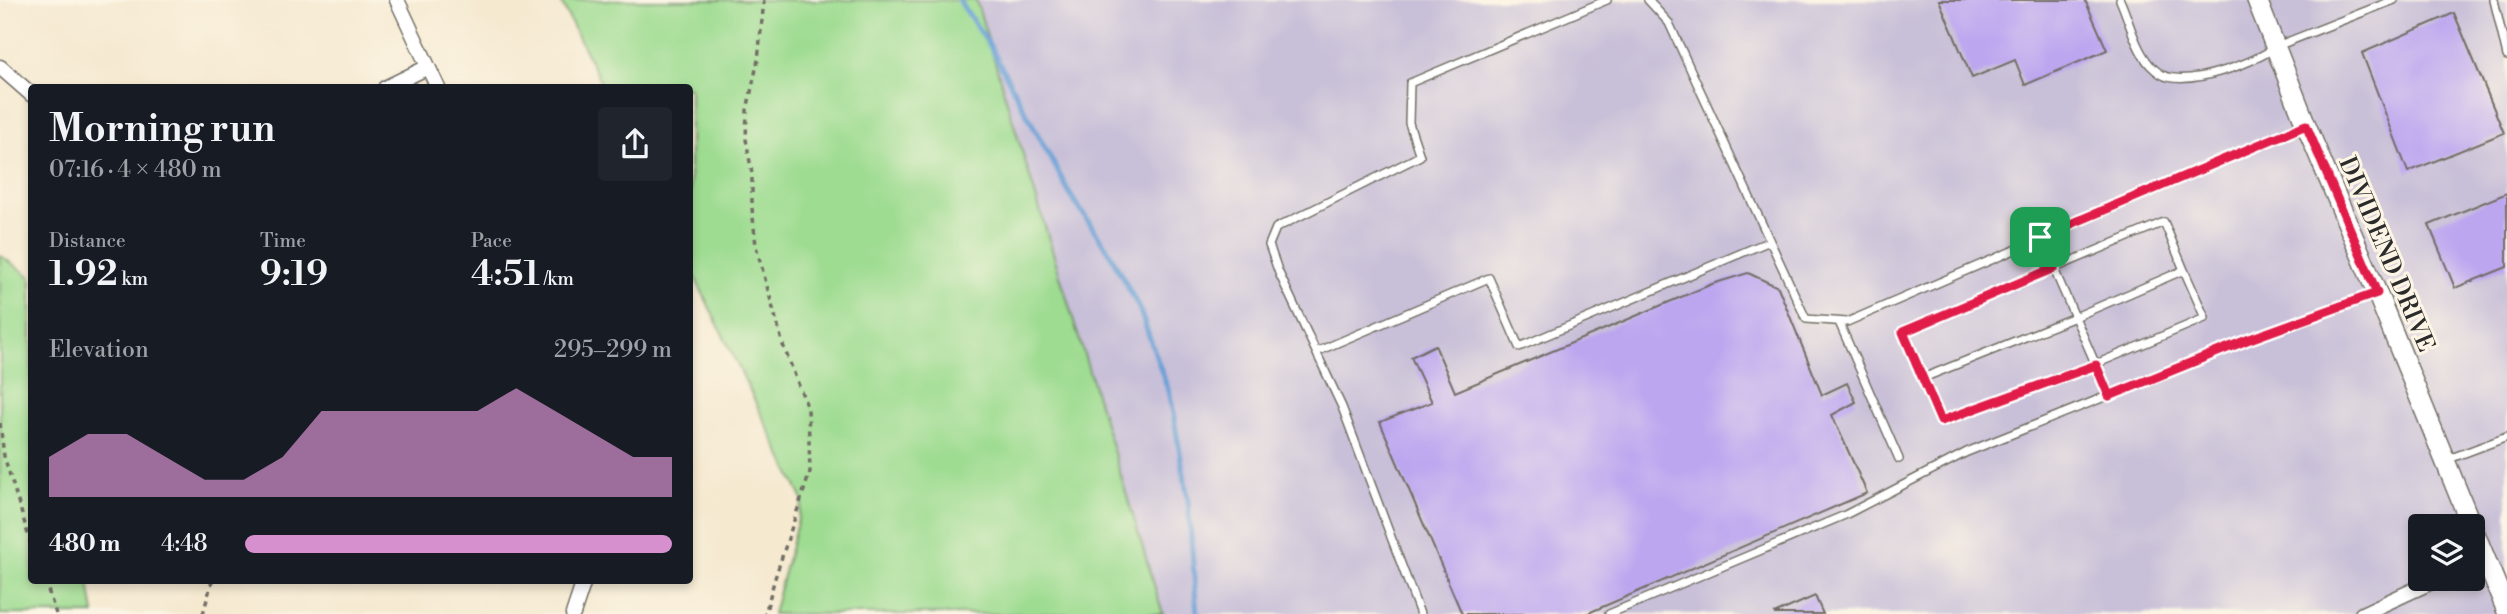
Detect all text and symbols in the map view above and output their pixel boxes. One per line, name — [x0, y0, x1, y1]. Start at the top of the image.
text: Morning run — [49, 106, 275, 153]
button: share — [598, 107, 672, 181]
street label: DIVIDEND DRIVE — [2331, 152, 2441, 356]
text: 07:16 · 4 × 480 m — [49, 156, 222, 184]
pin — [2010, 207, 2070, 267]
icon: arrive — [2021, 218, 2059, 256]
text: Distance — [49, 229, 126, 253]
text: Time — [260, 229, 306, 253]
text: Pace — [471, 229, 512, 253]
text: 1.92 — [49, 253, 118, 296]
text: 9:19 — [260, 253, 328, 296]
text: 4:51 — [471, 253, 540, 296]
text: km — [118, 267, 148, 291]
text: /km — [540, 267, 574, 291]
text: Elevation — [49, 336, 149, 364]
text: 295–299 m — [554, 336, 672, 364]
map controls — [2408, 514, 2485, 591]
button: layers — [2408, 514, 2485, 591]
text: 480 m — [49, 530, 120, 558]
text: 4:48 — [161, 530, 208, 558]

